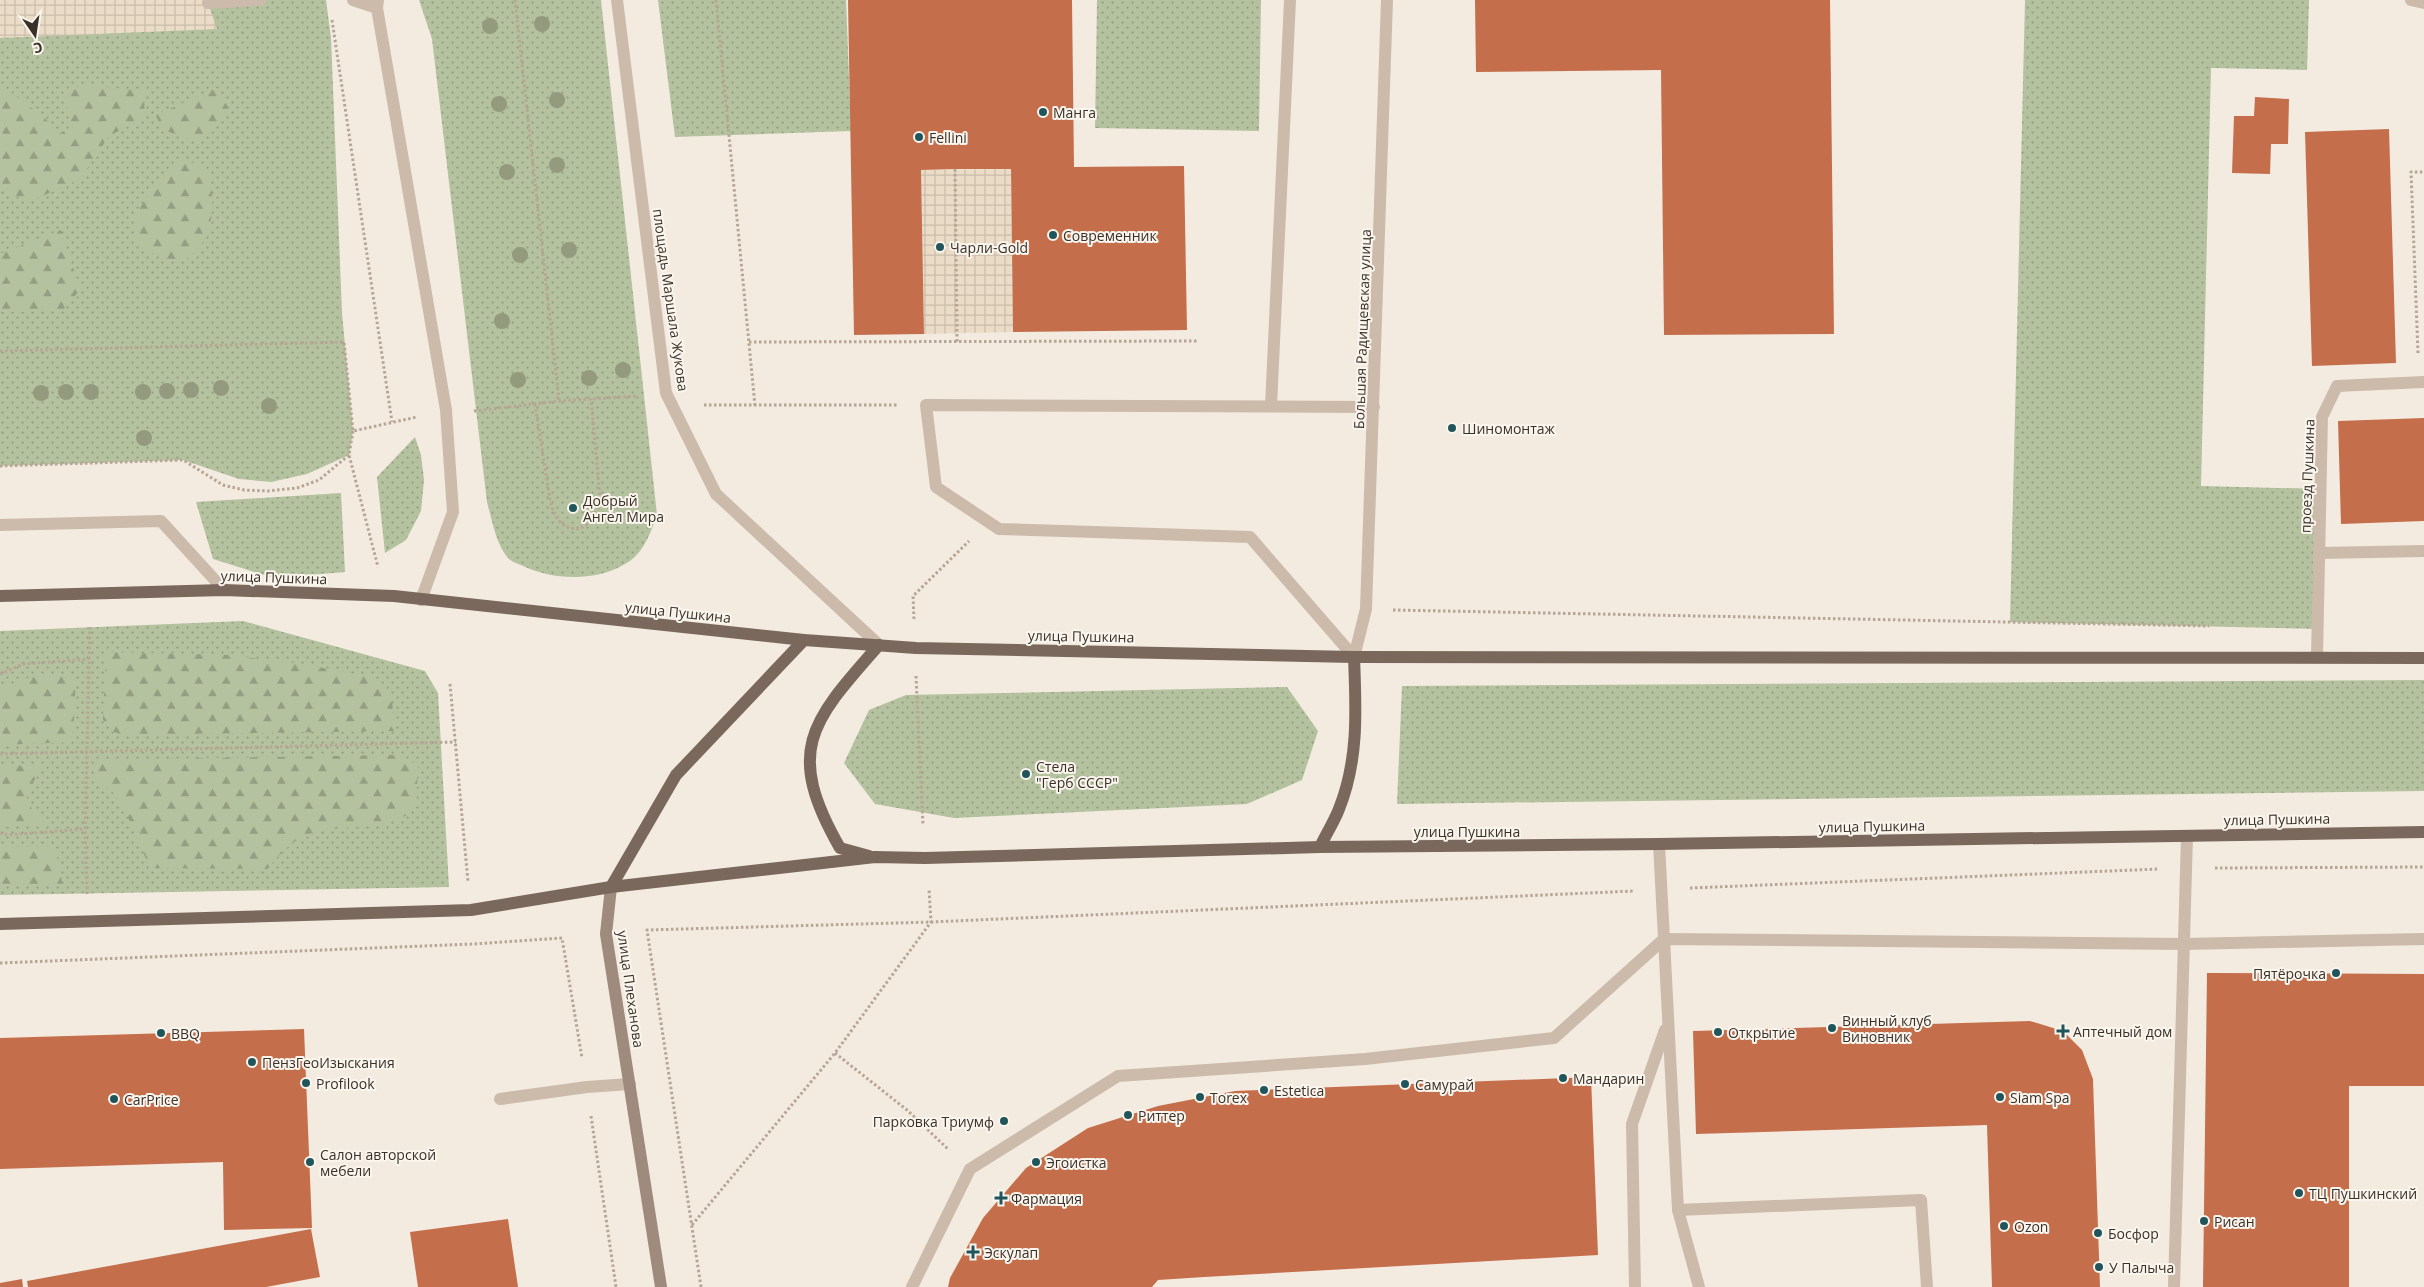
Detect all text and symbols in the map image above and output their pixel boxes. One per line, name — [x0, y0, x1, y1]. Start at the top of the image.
north arrow — [10, 10, 60, 60]
text: С — [31, 38, 45, 58]
place label: Манга — [1053, 103, 1096, 122]
marker: Манга — [1037, 106, 1049, 118]
place label: Fellini — [929, 128, 967, 147]
marker: Fellini — [913, 131, 925, 143]
street label: площадь Маршала Жукова — [649, 207, 693, 393]
place label: Современник — [1063, 226, 1157, 245]
marker: Современник — [1047, 229, 1059, 241]
street label: Большая Радищевская улица — [1349, 229, 1375, 429]
place label: Чарли-Gold — [950, 238, 1028, 257]
marker: Чарли-Gold — [934, 241, 946, 253]
street label: проезд Пушкина — [2296, 418, 2318, 534]
place label: Шиномонтаж — [1462, 419, 1556, 438]
marker: Шиномонтаж — [1446, 422, 1458, 434]
place label: Добрый Ангел Мира — [583, 491, 664, 526]
marker: Добрый Ангел Мира — [567, 502, 579, 514]
street label: улица Пушкина — [220, 566, 328, 588]
street label: улица Пушкина — [624, 597, 732, 627]
street label: улица Пушкина — [1028, 626, 1134, 646]
place label: Стела "Герб СССР" — [1036, 757, 1118, 792]
marker: Стела "Герб СССР" — [1020, 768, 1032, 780]
street label: улица Пушкина — [2224, 809, 2330, 829]
street label: улица Пушкина — [1819, 816, 1925, 836]
street label: улица Пушкина — [1414, 822, 1520, 841]
street label: улица Плеханова — [613, 929, 649, 1049]
place label: Пятёрочка — [2253, 964, 2326, 983]
marker: Пятёрочка — [2330, 967, 2342, 979]
place label: Винный клуб Виновник — [1842, 1011, 1932, 1046]
marker: Винный клуб Виновник — [1826, 1022, 1838, 1034]
place label: Аптечный дом — [2073, 1022, 2172, 1041]
place label: Открытие — [1728, 1023, 1796, 1042]
place label: BBQ — [171, 1024, 200, 1043]
marker: Аптечный дом — [2057, 1025, 2069, 1037]
marker: Открытие — [1712, 1026, 1724, 1038]
marker: BBQ — [155, 1027, 167, 1039]
place label: ПензГеоИзыскания — [262, 1053, 395, 1072]
marker: ПензГеоИзыскания — [246, 1056, 258, 1068]
place label: Мандарин — [1573, 1069, 1644, 1088]
marker: Мандарин — [1557, 1072, 1569, 1084]
place label: Profilook — [316, 1074, 375, 1093]
place label: Самурай — [1415, 1075, 1474, 1094]
marker: Profilook — [300, 1077, 312, 1089]
marker: Самурай — [1399, 1078, 1411, 1090]
place label: Estetica — [1274, 1081, 1324, 1100]
marker: Estetica — [1258, 1084, 1270, 1096]
place label: Torex — [1210, 1088, 1248, 1107]
place label: Siam Spa — [2010, 1088, 2070, 1107]
place label: CarPrice — [124, 1090, 179, 1109]
marker: Torex — [1194, 1091, 1206, 1103]
marker: Siam Spa — [1994, 1091, 2006, 1103]
marker: CarPrice — [108, 1093, 120, 1105]
place label: Риттер — [1138, 1106, 1185, 1125]
marker: Риттер — [1122, 1109, 1134, 1121]
place label: Парковка Триумф — [873, 1112, 994, 1131]
marker: Парковка Триумф — [998, 1115, 1010, 1127]
place label: Салон авторской мебели — [320, 1145, 436, 1180]
place label: Эгоистка — [1046, 1153, 1107, 1172]
marker: Салон авторской мебели — [304, 1156, 316, 1168]
marker: Эгоистка — [1030, 1156, 1042, 1168]
place label: ТЦ Пушкинский — [2309, 1184, 2417, 1203]
marker: ТЦ Пушкинский — [2293, 1187, 2305, 1199]
place label: Фармация — [1011, 1189, 1082, 1208]
marker: Фармация — [995, 1192, 1007, 1204]
place label: Рисан — [2214, 1212, 2255, 1231]
marker: Рисан — [2198, 1215, 2210, 1227]
place label: Ozon — [2014, 1217, 2048, 1236]
marker: Ozon — [1998, 1220, 2010, 1232]
place label: Босфор — [2108, 1224, 2159, 1243]
marker: Босфор — [2092, 1227, 2104, 1239]
place label: Эскулап — [984, 1243, 1038, 1262]
marker: Эскулап — [966, 1245, 980, 1259]
place label: У Палыча — [2109, 1258, 2174, 1277]
marker: У Палыча — [2093, 1261, 2105, 1273]

